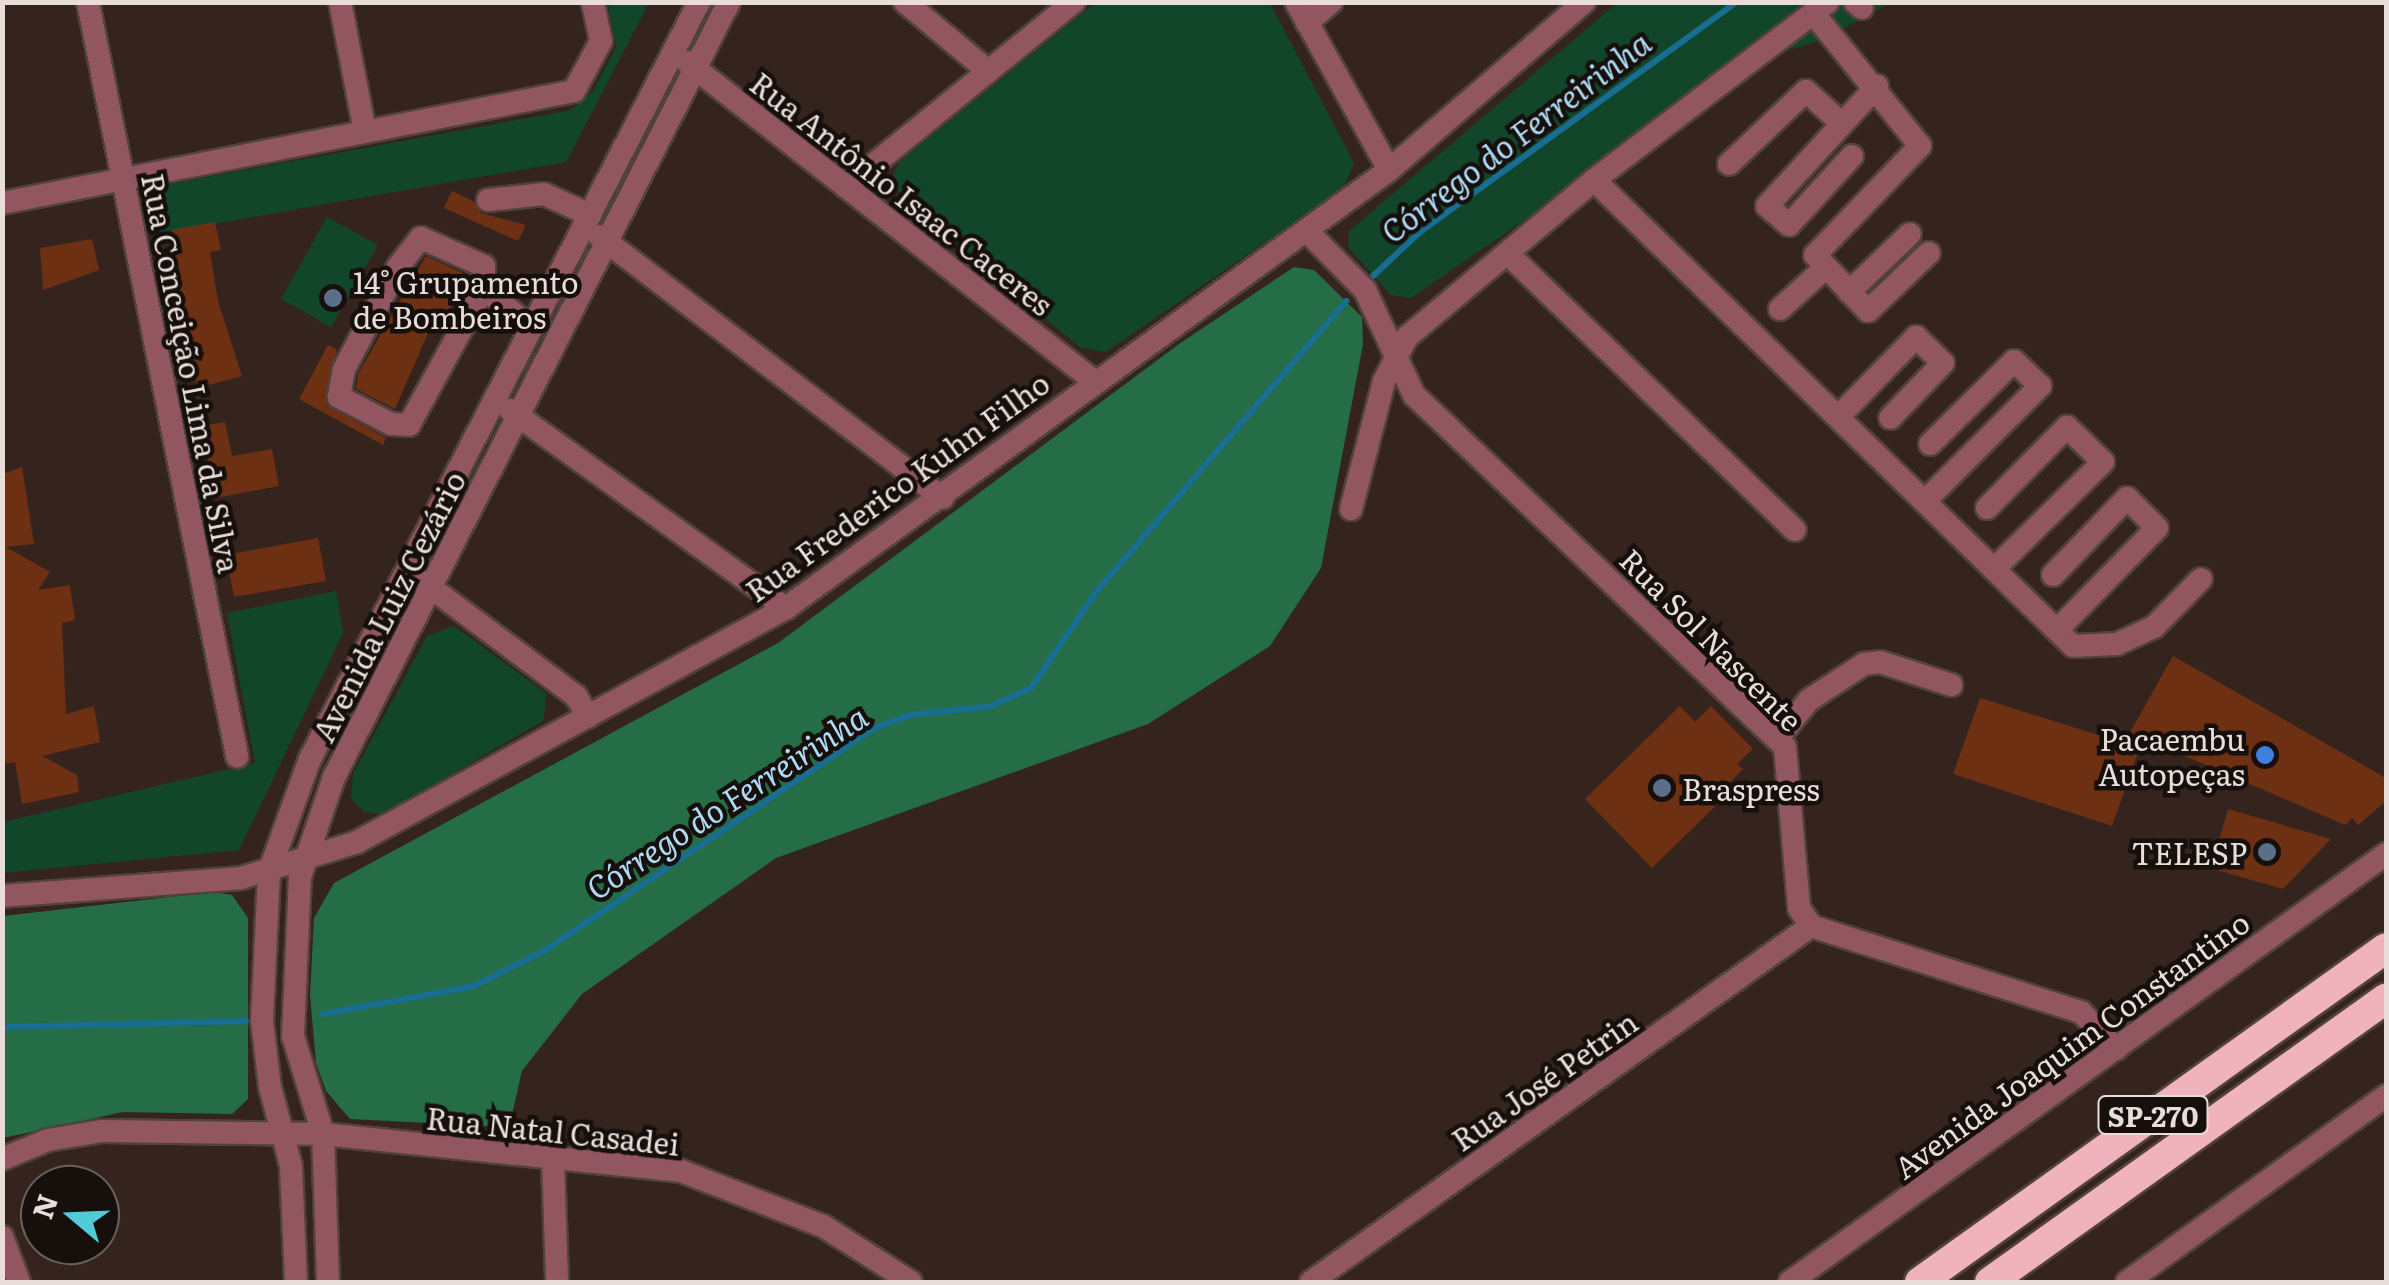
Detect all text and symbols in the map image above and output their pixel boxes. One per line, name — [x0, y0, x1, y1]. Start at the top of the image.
water label: Córrego do Ferreirinha — [1373, 22, 1657, 250]
street label: Rua Antônio Isaac Caceres — [744, 64, 1060, 322]
street label: Rua Conceição Lima da Silva — [136, 170, 248, 576]
place label: 14° Grupamento de Bombeiros — [353, 263, 579, 334]
marker: 14° Grupamento de Bombeiros — [322, 287, 344, 309]
street label: Rua Frederico Kuhn Filho — [738, 364, 1056, 608]
street label: Avenida Luiz Cezário — [304, 465, 472, 747]
street label: Rua Sol Nascente — [1614, 541, 1810, 737]
water label: Córrego do Ferreirinha — [578, 696, 874, 906]
place label: Pacaembu Autopeças — [2098, 720, 2245, 790]
marker: Pacaembu Autopeças — [2254, 744, 2276, 766]
place label: Braspress — [1682, 770, 1820, 806]
marker: Braspress — [1651, 777, 1673, 799]
place label: TELESP — [2132, 834, 2247, 870]
marker: TELESP — [2256, 841, 2278, 863]
street label: Avenida Joaquim Constantino — [1886, 903, 2256, 1185]
street label: Rua José Petrin — [1444, 1003, 1644, 1157]
road number: SP-270 — [2096, 1092, 2210, 1138]
street label: Rua Natal Casadei — [425, 1099, 681, 1161]
north arrow — [20, 1165, 120, 1265]
text: N — [20, 1188, 67, 1224]

